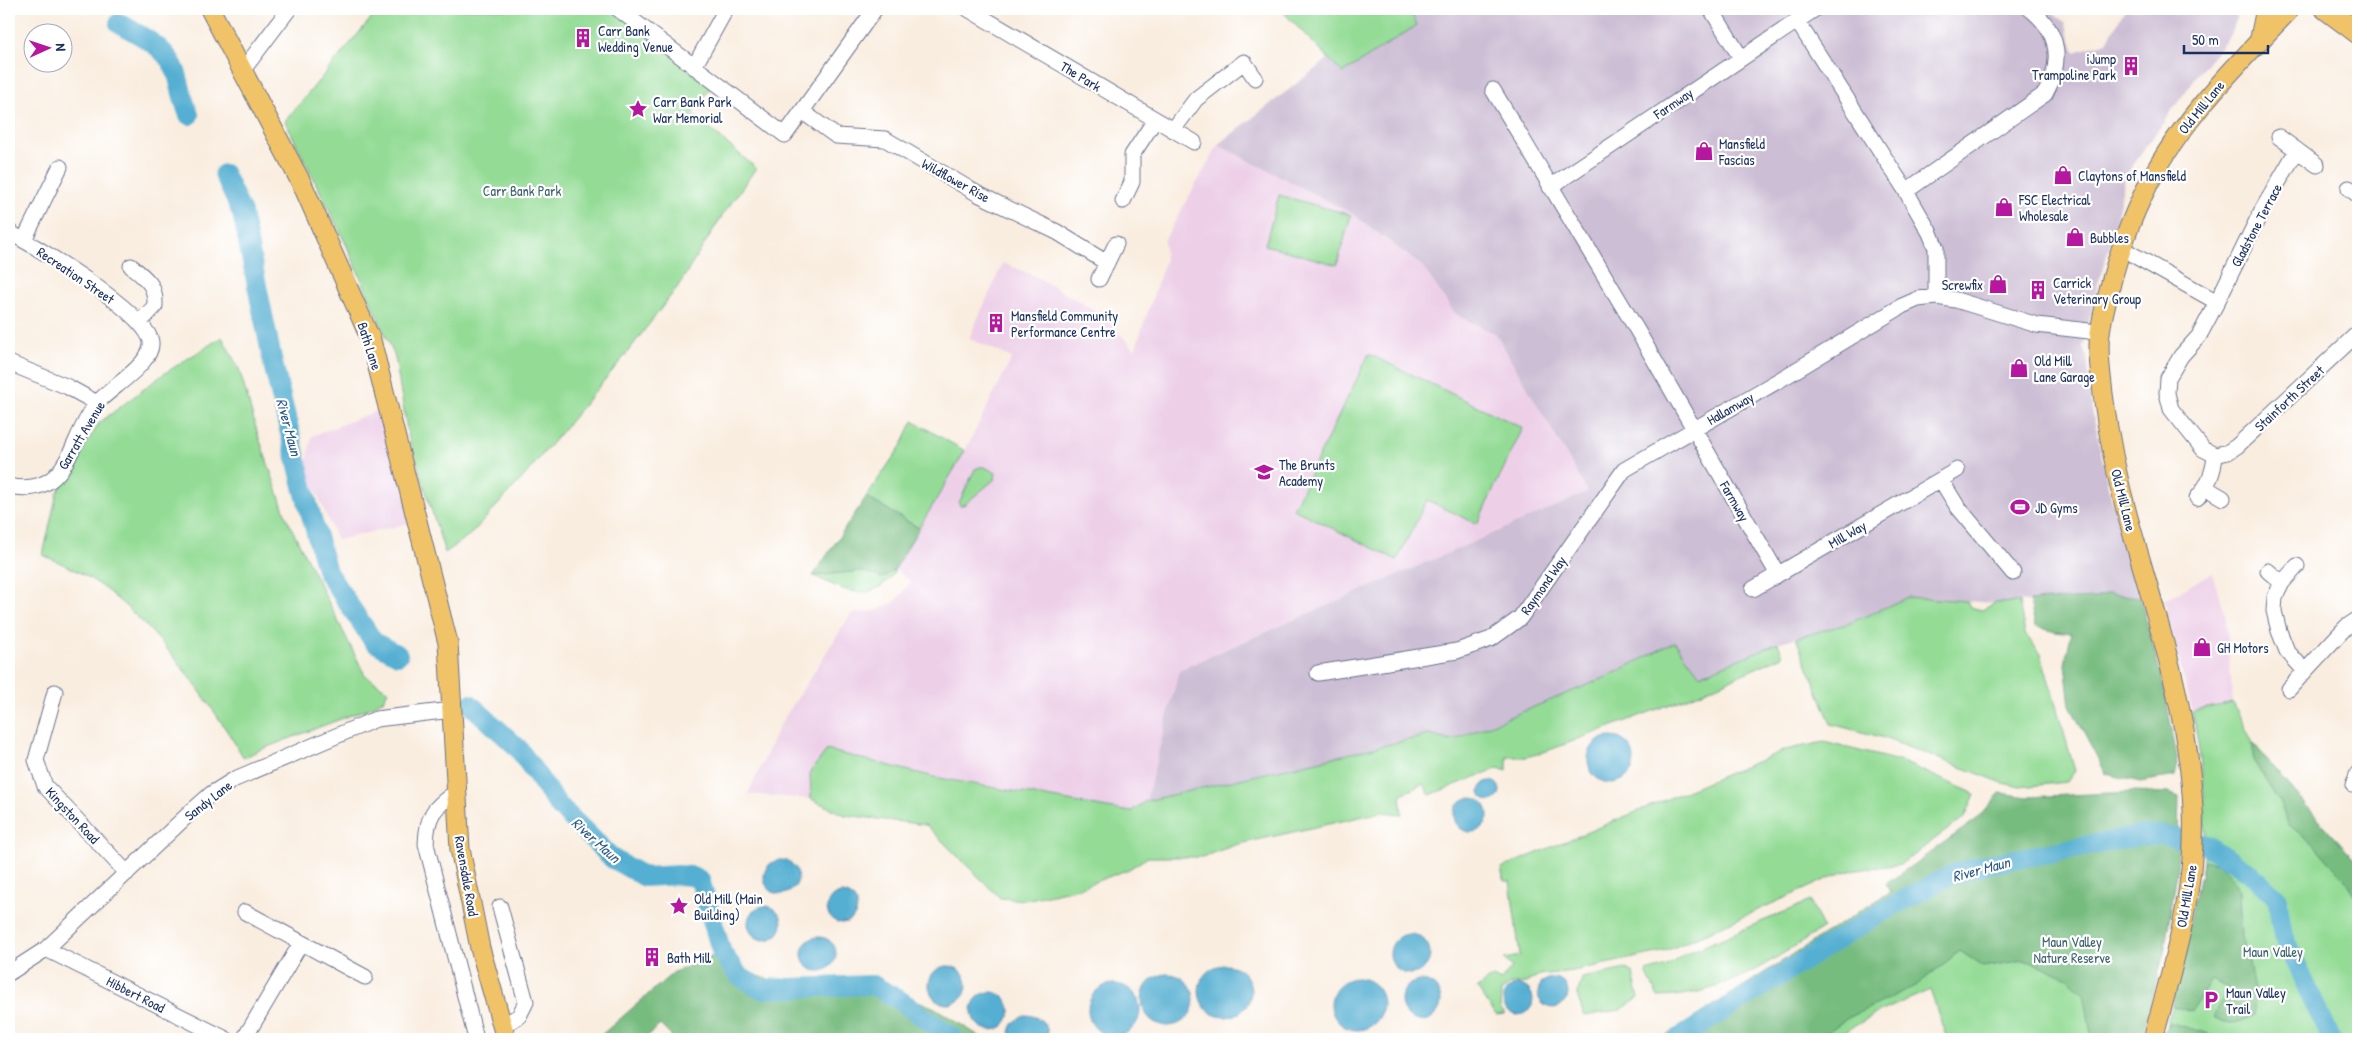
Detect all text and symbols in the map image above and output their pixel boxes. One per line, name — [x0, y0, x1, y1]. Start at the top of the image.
place label: Carr Bank Wedding Venue — [598, 21, 673, 57]
north arrow — [22, 22, 72, 72]
scale bar — [2184, 22, 2268, 54]
building icon: Carr Bank Wedding Venue — [572, 27, 594, 49]
text: 50 m — [2192, 29, 2219, 50]
text: N — [52, 43, 71, 52]
place label: iJump Trampoline Park — [2032, 49, 2116, 85]
building icon: iJump Trampoline Park — [2120, 55, 2142, 77]
street label: The Park — [1057, 56, 1105, 96]
street label: Old Mill Lane — [2174, 76, 2229, 138]
street label: Farmway — [1649, 83, 1697, 124]
place label: Carr Bank Park War Memorial — [653, 92, 732, 127]
place icon: Carr Bank Park War Memorial — [627, 98, 649, 120]
place label: Mansfield Fascias — [1718, 134, 1765, 169]
shop icon: Mansfield Fascias — [1693, 140, 1715, 162]
street label: Wildflower Rise — [919, 154, 994, 207]
shop icon: Claytons of Mansfield — [2052, 164, 2074, 186]
place label: Claytons of Mansfield — [2078, 166, 2187, 186]
street label: Gladstone Terrace — [2226, 180, 2286, 270]
park label: Carr Bank Park — [483, 181, 561, 200]
place label: FSC Electrical Wholesale — [2018, 190, 2091, 225]
shop icon: FSC Electrical Wholesale — [1993, 196, 2015, 218]
shop icon: Bubbles — [2064, 226, 2086, 248]
place label: Bubbles — [2090, 228, 2129, 247]
street label: Recreation Street — [34, 242, 119, 308]
shop icon: Screwfix — [1987, 273, 2009, 295]
place label: Carrick Veterinary Group — [2053, 273, 2141, 309]
place label: Screwfix — [1942, 275, 1983, 294]
building icon: Carrick Veterinary Group — [2027, 279, 2049, 301]
place label: Mansfield Community Performance Centre — [1011, 306, 1118, 341]
building icon: Mansfield Community Performance Centre — [985, 312, 1007, 334]
street label: Bath Lane — [353, 320, 387, 373]
place label: Old Mill Lane Garage — [2034, 351, 2095, 387]
shop icon: Old Mill Lane Garage — [2008, 357, 2030, 379]
street label: Stainforth Street — [2250, 361, 2328, 435]
street label: Hallamway — [1703, 387, 1757, 430]
water label: River Maun — [271, 396, 307, 459]
street label: Garratt Avenue — [53, 397, 109, 473]
place label: The Brunts Academy — [1279, 455, 1335, 491]
school or university icon: The Brunts Academy — [1253, 461, 1275, 483]
street label: Old Mill Lane — [2107, 467, 2141, 534]
street label: Farmway — [1715, 477, 1754, 525]
sports icon: JD Gyms — [2009, 496, 2031, 518]
place label: JD Gyms — [2035, 498, 2078, 518]
street label: Mill Way — [1825, 516, 1870, 553]
street label: Raymond Way — [1516, 552, 1571, 619]
shop icon: GH Motors — [2191, 636, 2213, 658]
place label: GH Motors — [2217, 638, 2269, 657]
street label: Sandy Lane — [180, 775, 237, 825]
street label: Kingston Road — [41, 782, 105, 849]
water label: River Maun — [567, 812, 626, 868]
street label: Ravensdale Road — [451, 834, 483, 918]
water label: River Maun — [1950, 851, 2013, 887]
street label: Old Mill Lane — [2171, 863, 2201, 929]
place label: Old Mill (Main Building) — [694, 889, 763, 925]
place icon: Old Mill (Main Building) — [668, 895, 690, 917]
park label: Maun Valley Nature Reserve — [2034, 932, 2111, 967]
park label: Maun Valley — [2243, 942, 2303, 962]
building icon: Bath Mill — [641, 946, 663, 968]
place label: Bath Mill — [667, 948, 712, 967]
street label: Hibbert Road — [104, 971, 169, 1017]
place label: Maun Valley Trail — [2226, 983, 2286, 1018]
parking icon: Maun Valley Trail — [2200, 989, 2222, 1011]

